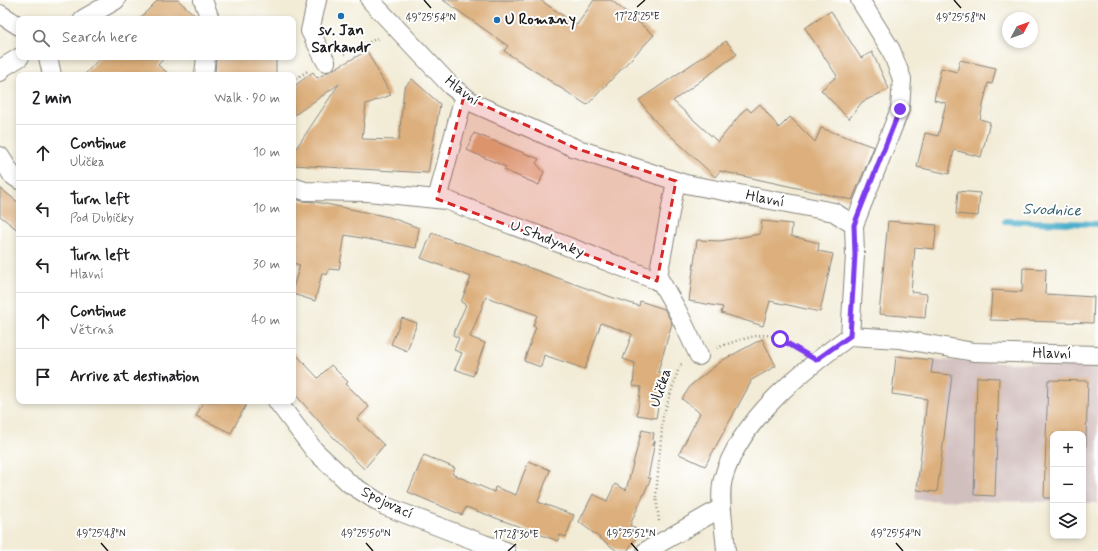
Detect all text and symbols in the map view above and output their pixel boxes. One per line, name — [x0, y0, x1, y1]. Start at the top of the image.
place label: U Romany — [505, 10, 576, 30]
text: 17°28'25"E — [614, 10, 660, 24]
marker: sv. Jan Sarkandr — [336, 11, 346, 21]
text: 49°25'54"N — [406, 11, 456, 25]
text: 49°25'58"N — [936, 11, 986, 25]
north arrow — [1002, 12, 1038, 48]
marker: U Romany — [492, 15, 502, 25]
search box — [16, 16, 296, 60]
place label: sv. Jan Sarkandr — [311, 21, 372, 58]
icon: search — [30, 27, 52, 49]
text: Search here — [62, 28, 138, 48]
street label: Hlavní — [440, 71, 484, 111]
text: 2 min — [32, 87, 72, 109]
text: Walk · 90 m — [214, 90, 280, 107]
route end — [891, 100, 909, 118]
text: Continue — [70, 134, 126, 154]
icon: ahead — [32, 142, 54, 164]
text: 10 m — [253, 144, 280, 161]
text: Ulička — [70, 154, 105, 171]
street label: Hlavní — [744, 185, 786, 213]
text: Turn left — [70, 190, 130, 210]
icon: left — [32, 198, 54, 220]
water label: Svodnice — [1022, 198, 1082, 222]
text: 10 m — [253, 200, 280, 217]
text: Pod Dubičky — [70, 210, 134, 227]
street label: U Studynky — [507, 216, 587, 262]
text: Turn left — [70, 246, 130, 266]
icon: left — [32, 254, 54, 276]
text: 30 m — [253, 256, 280, 273]
text: Hlavní — [70, 266, 104, 283]
text: Continue — [70, 302, 126, 322]
icon: ahead — [32, 310, 54, 332]
text: 40 m — [251, 312, 280, 329]
text: Větrná — [70, 322, 114, 339]
route start — [771, 330, 789, 348]
street label: Hlavní — [1032, 344, 1072, 364]
icon: arrive — [32, 366, 54, 388]
street label: Ulička — [645, 366, 677, 410]
text: Arrive at destination — [70, 367, 199, 387]
map controls — [1050, 431, 1086, 539]
button: + — [1050, 431, 1086, 467]
button: − — [1050, 467, 1086, 503]
street label: Spojovací — [358, 482, 416, 524]
button: layers — [1050, 503, 1086, 539]
text: 49°25'48"N — [76, 527, 126, 541]
text: 49°25'50"N — [341, 527, 391, 541]
text: 49°25'52"N — [606, 527, 656, 541]
text: 49°25'54"N — [871, 527, 921, 541]
text: 17°28'30"E — [493, 528, 539, 542]

